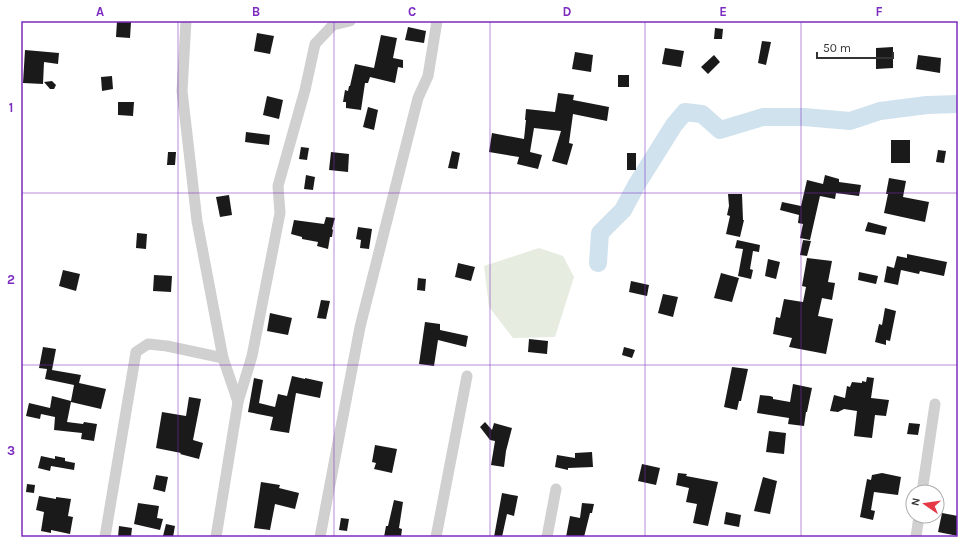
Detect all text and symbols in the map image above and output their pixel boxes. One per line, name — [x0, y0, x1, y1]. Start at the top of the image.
text: A — [96, 4, 104, 19]
text: B — [252, 4, 260, 19]
text: C — [408, 4, 416, 19]
text: D — [563, 4, 572, 19]
text: E — [719, 4, 727, 19]
text: F — [875, 4, 883, 19]
scale bar — [817, 34, 893, 60]
text: 50 m — [823, 41, 851, 55]
text: 1 — [9, 100, 13, 115]
text: 2 — [7, 272, 15, 287]
text: 3 — [7, 443, 15, 458]
north arrow — [905, 484, 945, 524]
text: N — [909, 497, 923, 507]

